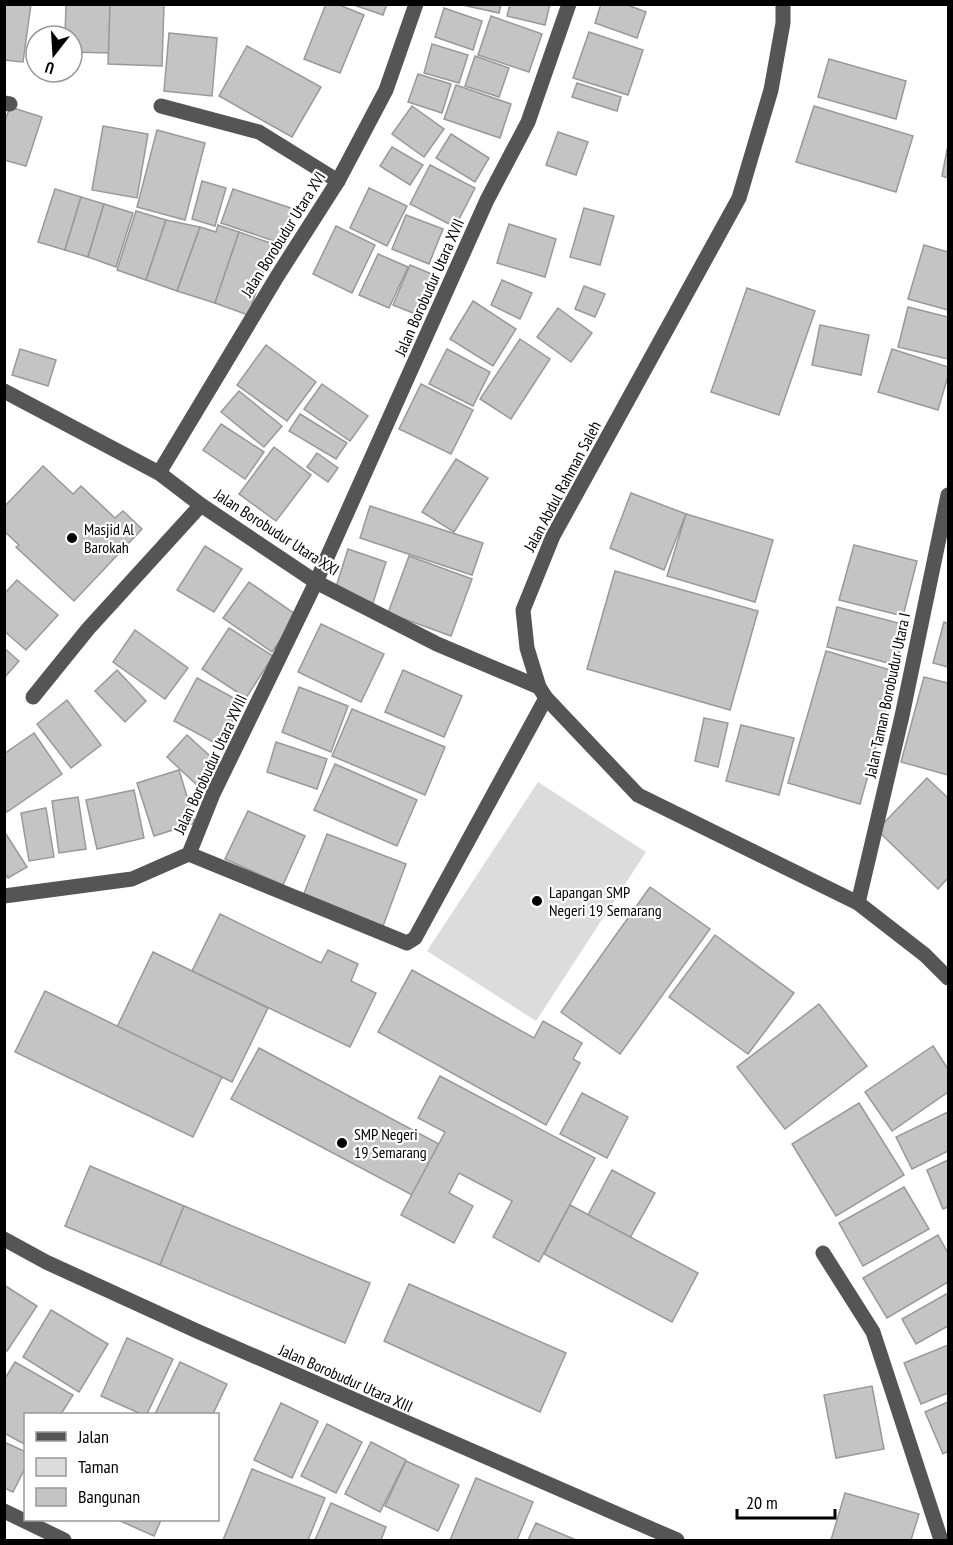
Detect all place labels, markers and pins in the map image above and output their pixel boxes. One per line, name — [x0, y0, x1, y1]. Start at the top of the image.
place label: Masjid Al Barokah — [84, 519, 134, 557]
marker: Masjid Al Barokah — [65, 531, 79, 545]
place label: Lapangan SMP Negeri 19 Semarang — [549, 882, 662, 920]
marker: Lapangan SMP Negeri 19 Semarang — [530, 894, 544, 908]
place label: SMP Negeri 19 Semarang — [354, 1124, 427, 1162]
marker: SMP Negeri 19 Semarang — [335, 1136, 349, 1150]

